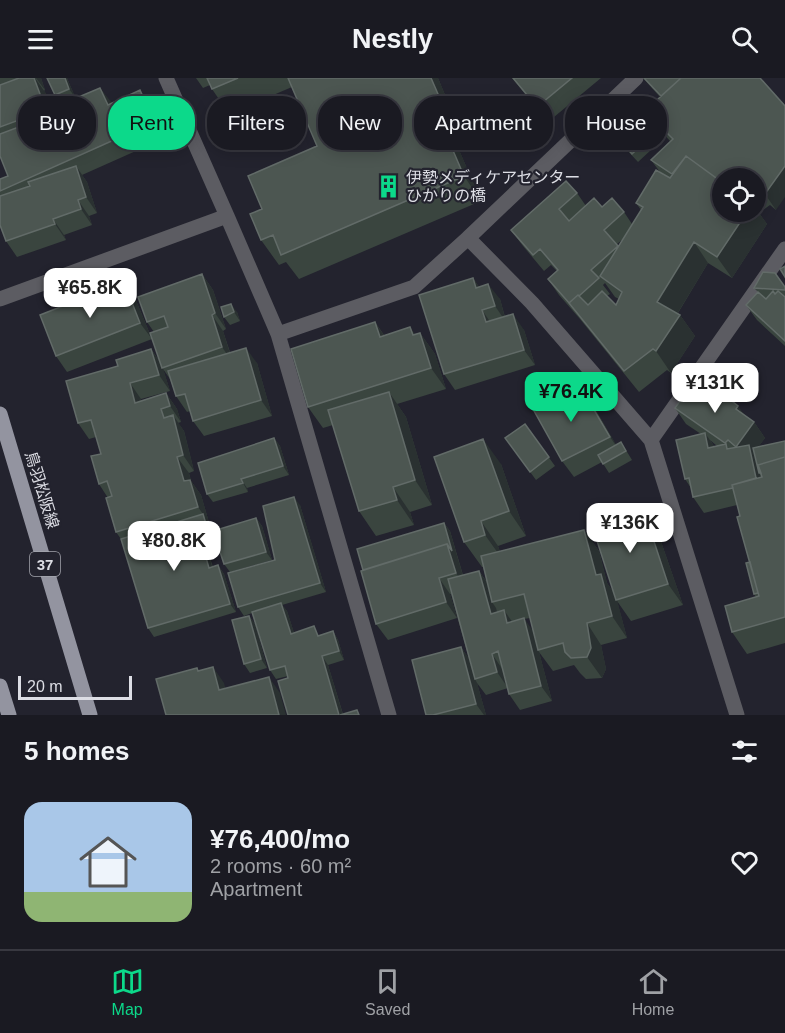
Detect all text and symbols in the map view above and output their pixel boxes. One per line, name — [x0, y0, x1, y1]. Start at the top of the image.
icon: menu — [24, 23, 57, 56]
icon: search — [728, 23, 761, 56]
text: Nestly — [352, 24, 433, 54]
chip: Buy — [18, 96, 96, 150]
chip: Rent — [108, 96, 195, 150]
chip: Filters — [207, 96, 306, 150]
chip: New — [318, 96, 402, 150]
chip: Apartment — [414, 96, 553, 150]
chip: House — [565, 96, 667, 150]
map controls — [712, 168, 766, 222]
button: locate — [712, 168, 766, 222]
place label: 伊勢メディケアセンター ひかりの橋 — [406, 169, 581, 204]
building icon: 伊勢メディケアセンター ひかりの橋 — [375, 173, 401, 199]
pin: ¥65.8K — [41, 268, 139, 319]
text: ¥65.8K — [58, 276, 122, 298]
pin: ¥131K — [673, 363, 757, 414]
text: ¥131K — [686, 371, 744, 393]
pin: ¥76.4K — [522, 372, 620, 423]
text: ¥76.4K — [539, 380, 603, 402]
street label: 鳥羽松阪線 — [22, 449, 62, 531]
pin: ¥136K — [588, 503, 672, 554]
text: ¥136K — [601, 511, 659, 533]
pin: ¥80.8K — [125, 521, 223, 572]
text: ¥80.8K — [142, 529, 206, 551]
road number: 37 — [30, 552, 60, 576]
scale bar — [18, 673, 132, 700]
text: 20 m — [27, 678, 63, 695]
icon: filters — [728, 735, 761, 768]
text: 5 homes — [24, 736, 130, 766]
text: ¥76,400/mo — [210, 824, 350, 854]
icon: home — [72, 826, 144, 898]
icon: heart — [728, 846, 761, 879]
text: 2 rooms · 60 m² — [210, 855, 351, 877]
text: Apartment — [210, 878, 302, 900]
tab: Map — [111, 965, 144, 1019]
tab: Saved — [365, 965, 410, 1019]
tab: Home — [632, 965, 674, 1019]

